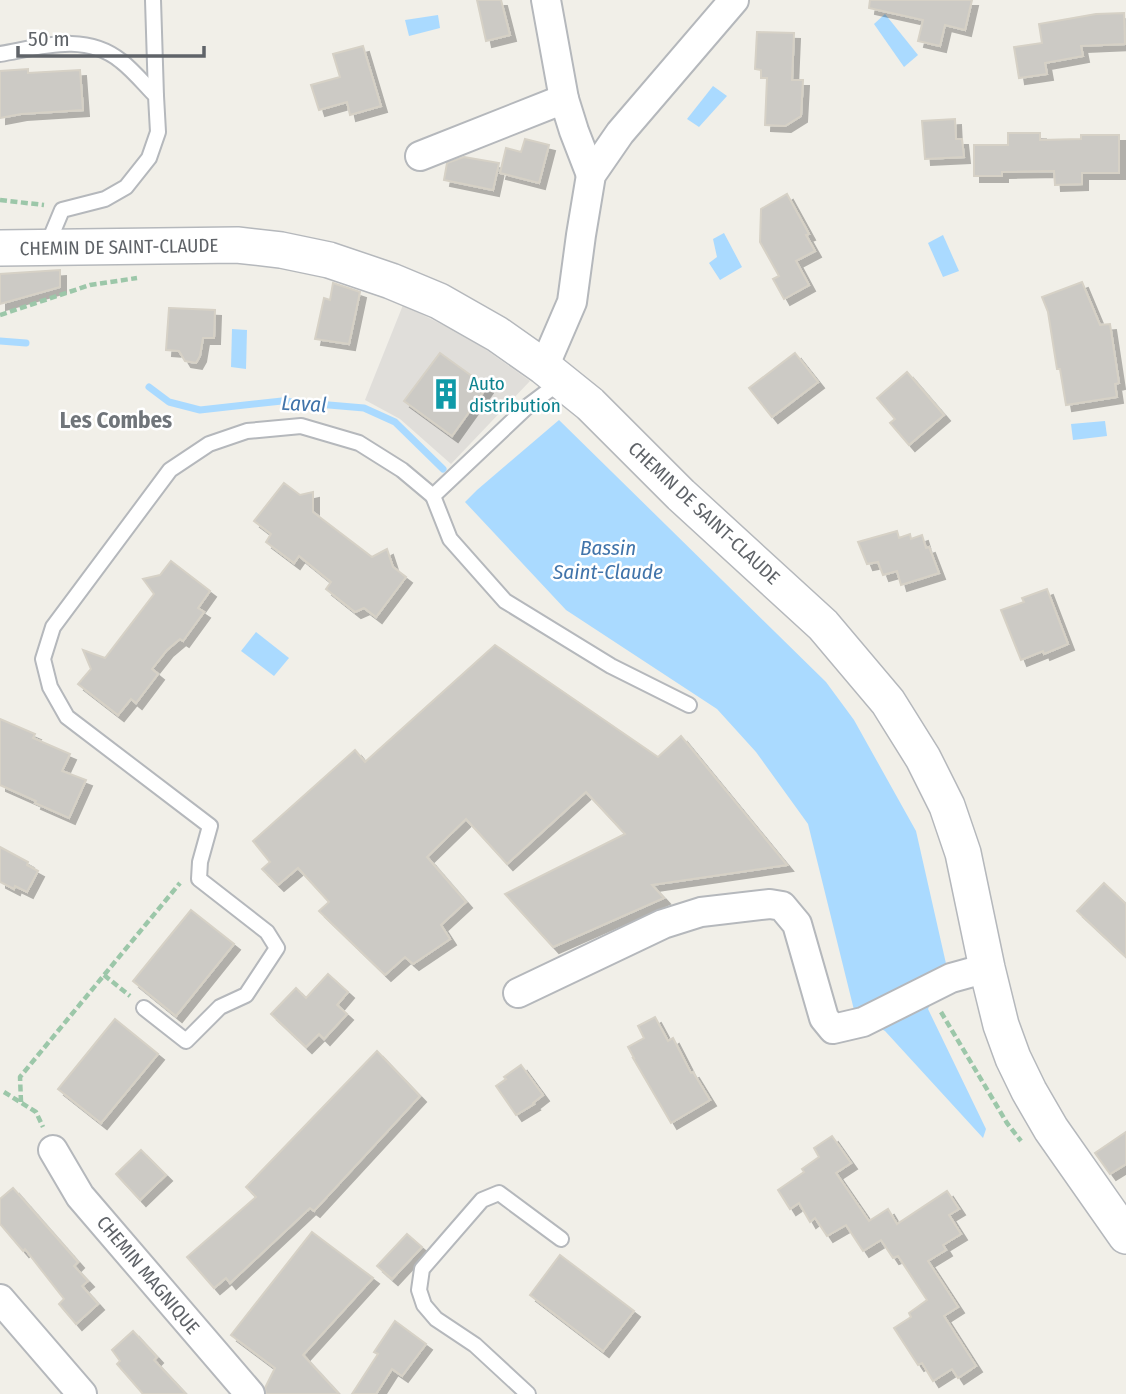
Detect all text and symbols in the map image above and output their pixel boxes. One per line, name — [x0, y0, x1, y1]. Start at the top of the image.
scale bar — [18, 14, 203, 58]
text: 50 m — [28, 26, 70, 52]
street label: CHEMIN DE SAINT-CLAUDE — [19, 234, 219, 260]
place label: Auto distribution — [469, 372, 561, 417]
building icon: Auto distribution — [429, 377, 463, 411]
water label: Laval — [281, 390, 327, 418]
district label: Les Combes — [60, 406, 172, 434]
street label: CHEMIN DE SAINT-CLAUDE — [624, 437, 785, 589]
water label: Bassin Saint-Claude — [552, 535, 663, 585]
street label: CHEMIN MAGNIQUE — [92, 1211, 204, 1339]

